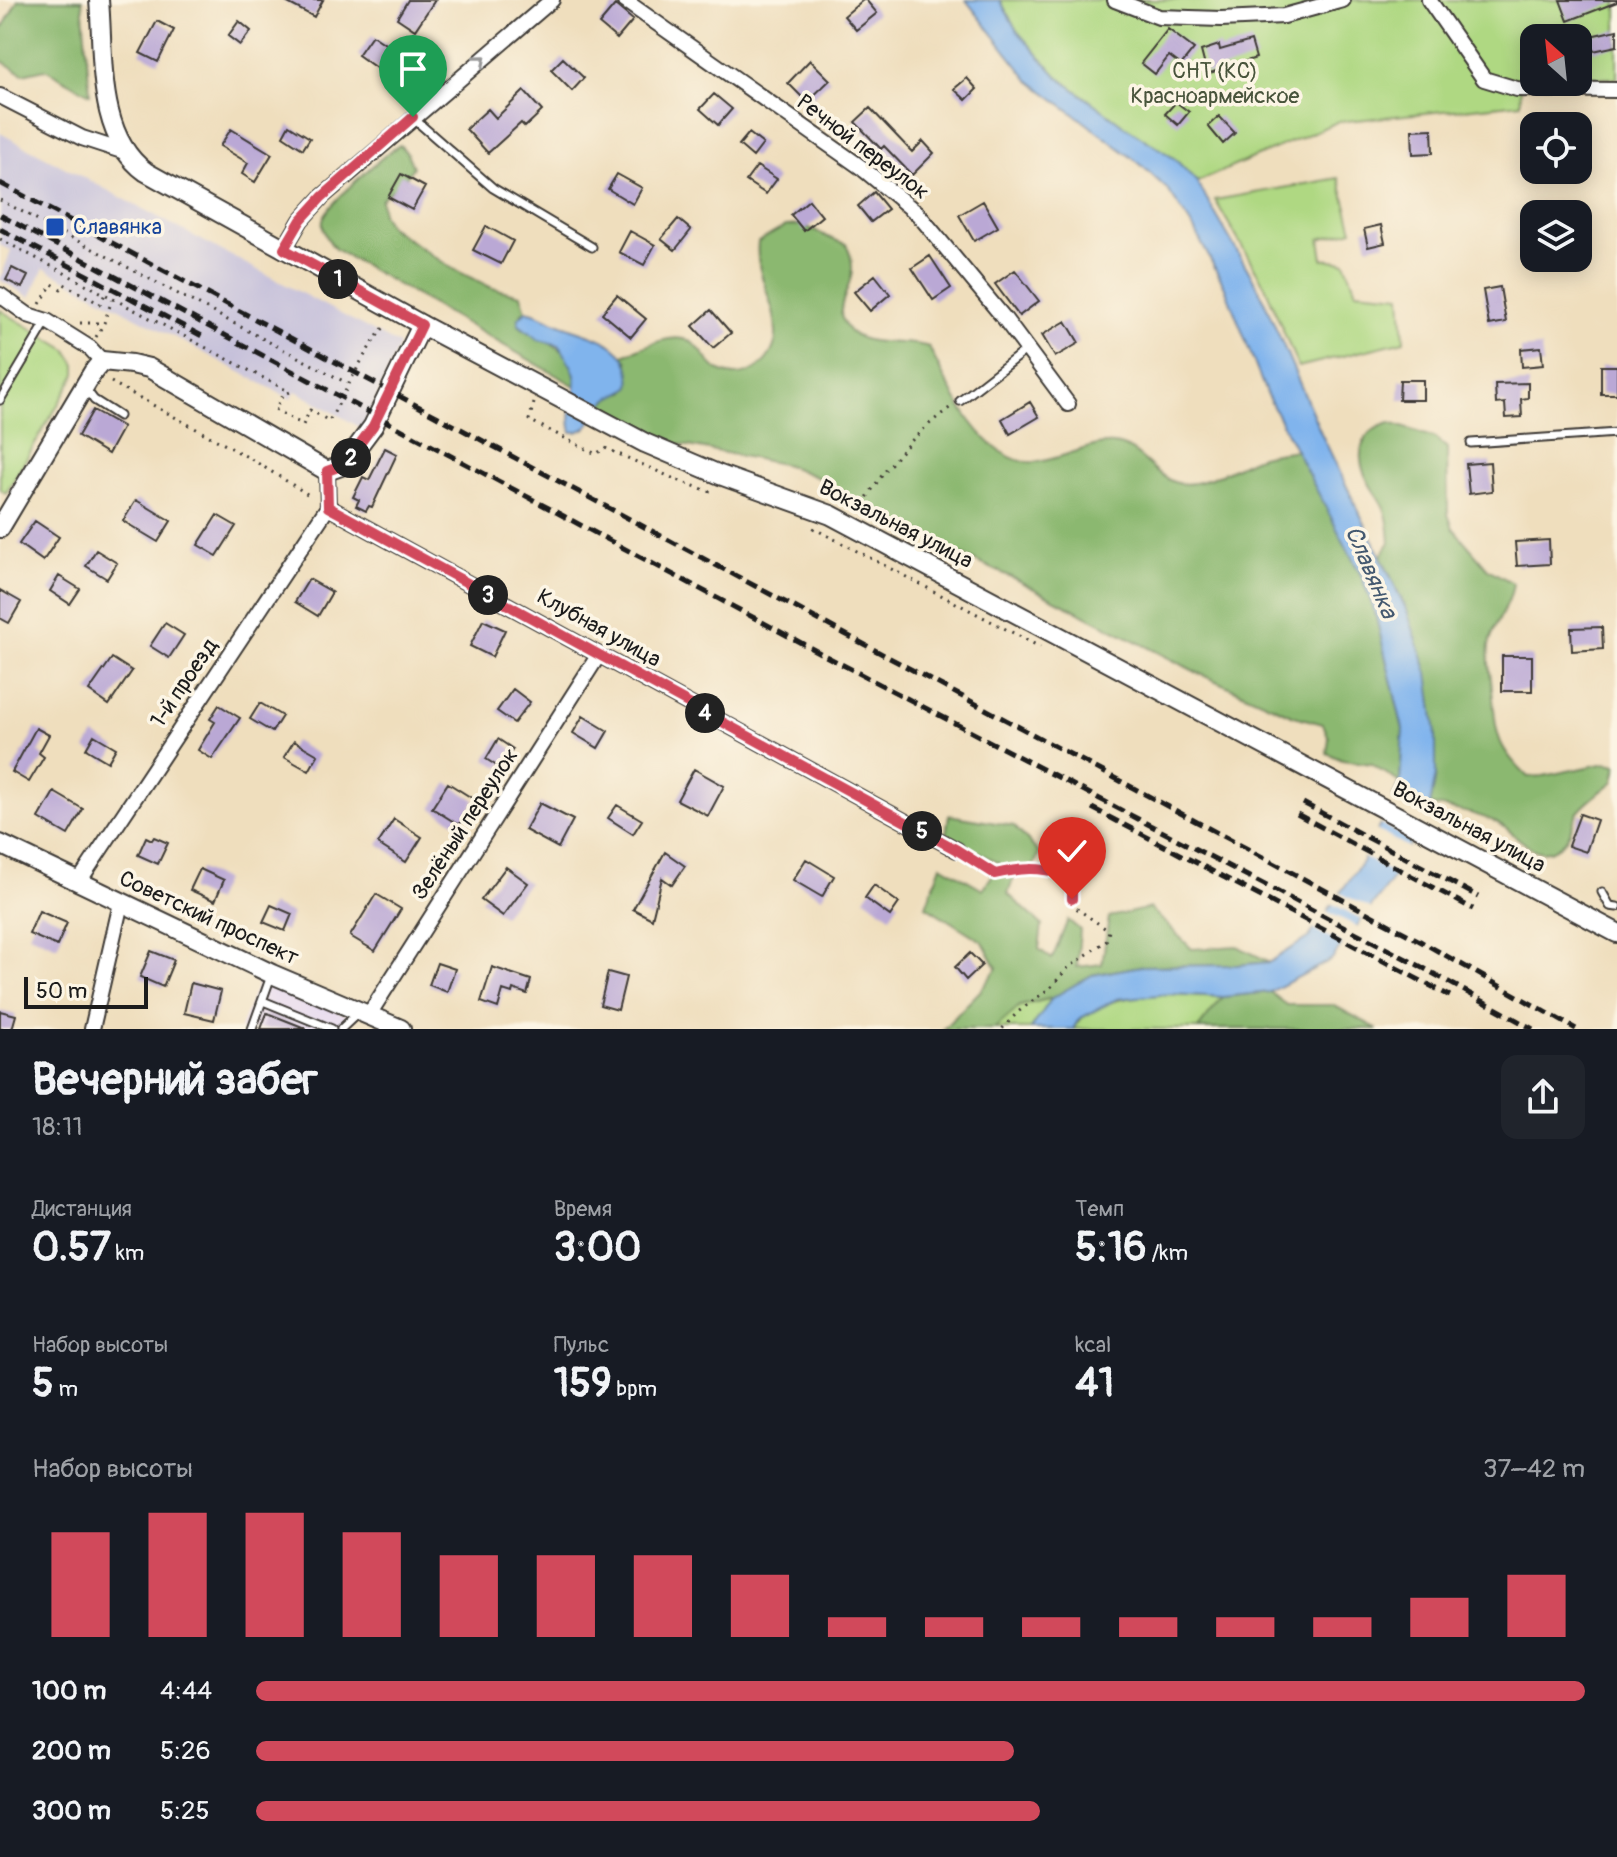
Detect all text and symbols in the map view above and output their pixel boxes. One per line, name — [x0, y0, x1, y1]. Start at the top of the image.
north arrow — [1520, 24, 1592, 96]
map controls — [1520, 24, 1592, 272]
pin — [379, 35, 447, 117]
icon: arrive — [391, 47, 435, 91]
one-way arrow — [471, 55, 486, 70]
park label: СНТ (КС) Красноармейское — [1131, 57, 1300, 110]
street label: Речной переулок — [791, 88, 935, 206]
button: locate — [1520, 112, 1592, 184]
button: layers — [1520, 200, 1592, 272]
place label: Славянка — [73, 213, 162, 241]
marker: Славянка — [44, 216, 66, 238]
pin: 1 — [318, 259, 358, 299]
text: 1 — [334, 265, 342, 293]
pin: 2 — [331, 438, 371, 478]
text: 2 — [345, 444, 357, 472]
street label: Вокзальная улица — [814, 473, 978, 575]
water label: Славянка — [1339, 522, 1404, 624]
pin: 3 — [468, 575, 508, 615]
text: 3 — [482, 581, 494, 609]
street label: Клубная улица — [532, 582, 666, 674]
street label: 1-й проезд — [144, 633, 224, 733]
pin: 4 — [685, 693, 725, 733]
text: 4 — [699, 699, 711, 727]
street label: Зелёный переулок — [406, 743, 524, 905]
street label: Вокзальная улица — [1388, 775, 1550, 879]
pin: 5 — [902, 811, 942, 851]
text: 5 — [916, 817, 928, 845]
pin — [1038, 817, 1106, 899]
icon: check — [1050, 829, 1094, 873]
street label: Советский проспект — [115, 864, 303, 972]
scale bar — [24, 973, 148, 1009]
text: 50 m — [36, 977, 87, 1005]
text: Вечерний забег — [32, 1053, 318, 1108]
button: share — [1501, 1055, 1585, 1139]
text: 18:11 — [32, 1111, 83, 1143]
text: Дистанция — [32, 1195, 132, 1223]
text: Время — [554, 1195, 612, 1223]
text: Темп — [1075, 1195, 1124, 1223]
text: 0.57 — [32, 1223, 111, 1272]
text: 3:00 — [554, 1223, 641, 1272]
text: 5:16 — [1075, 1223, 1147, 1272]
text: km — [111, 1239, 144, 1267]
text: /km — [1147, 1239, 1188, 1267]
text: Набор высоты — [32, 1331, 168, 1359]
text: Пульс — [554, 1331, 609, 1359]
text: kcal — [1075, 1331, 1111, 1359]
text: 5 — [32, 1359, 54, 1408]
text: 159 — [554, 1359, 612, 1408]
text: 41 — [1075, 1359, 1114, 1408]
text: m — [54, 1375, 78, 1403]
text: bpm — [612, 1375, 657, 1403]
text: Набор высоты — [32, 1453, 193, 1485]
text: 37–42 m — [1483, 1453, 1585, 1485]
text: 100 m — [32, 1675, 106, 1707]
text: 4:44 — [160, 1675, 212, 1707]
text: 200 m — [32, 1735, 111, 1767]
text: 5:26 — [160, 1735, 211, 1767]
text: 300 m — [32, 1795, 111, 1827]
text: 5:25 — [160, 1795, 210, 1827]

